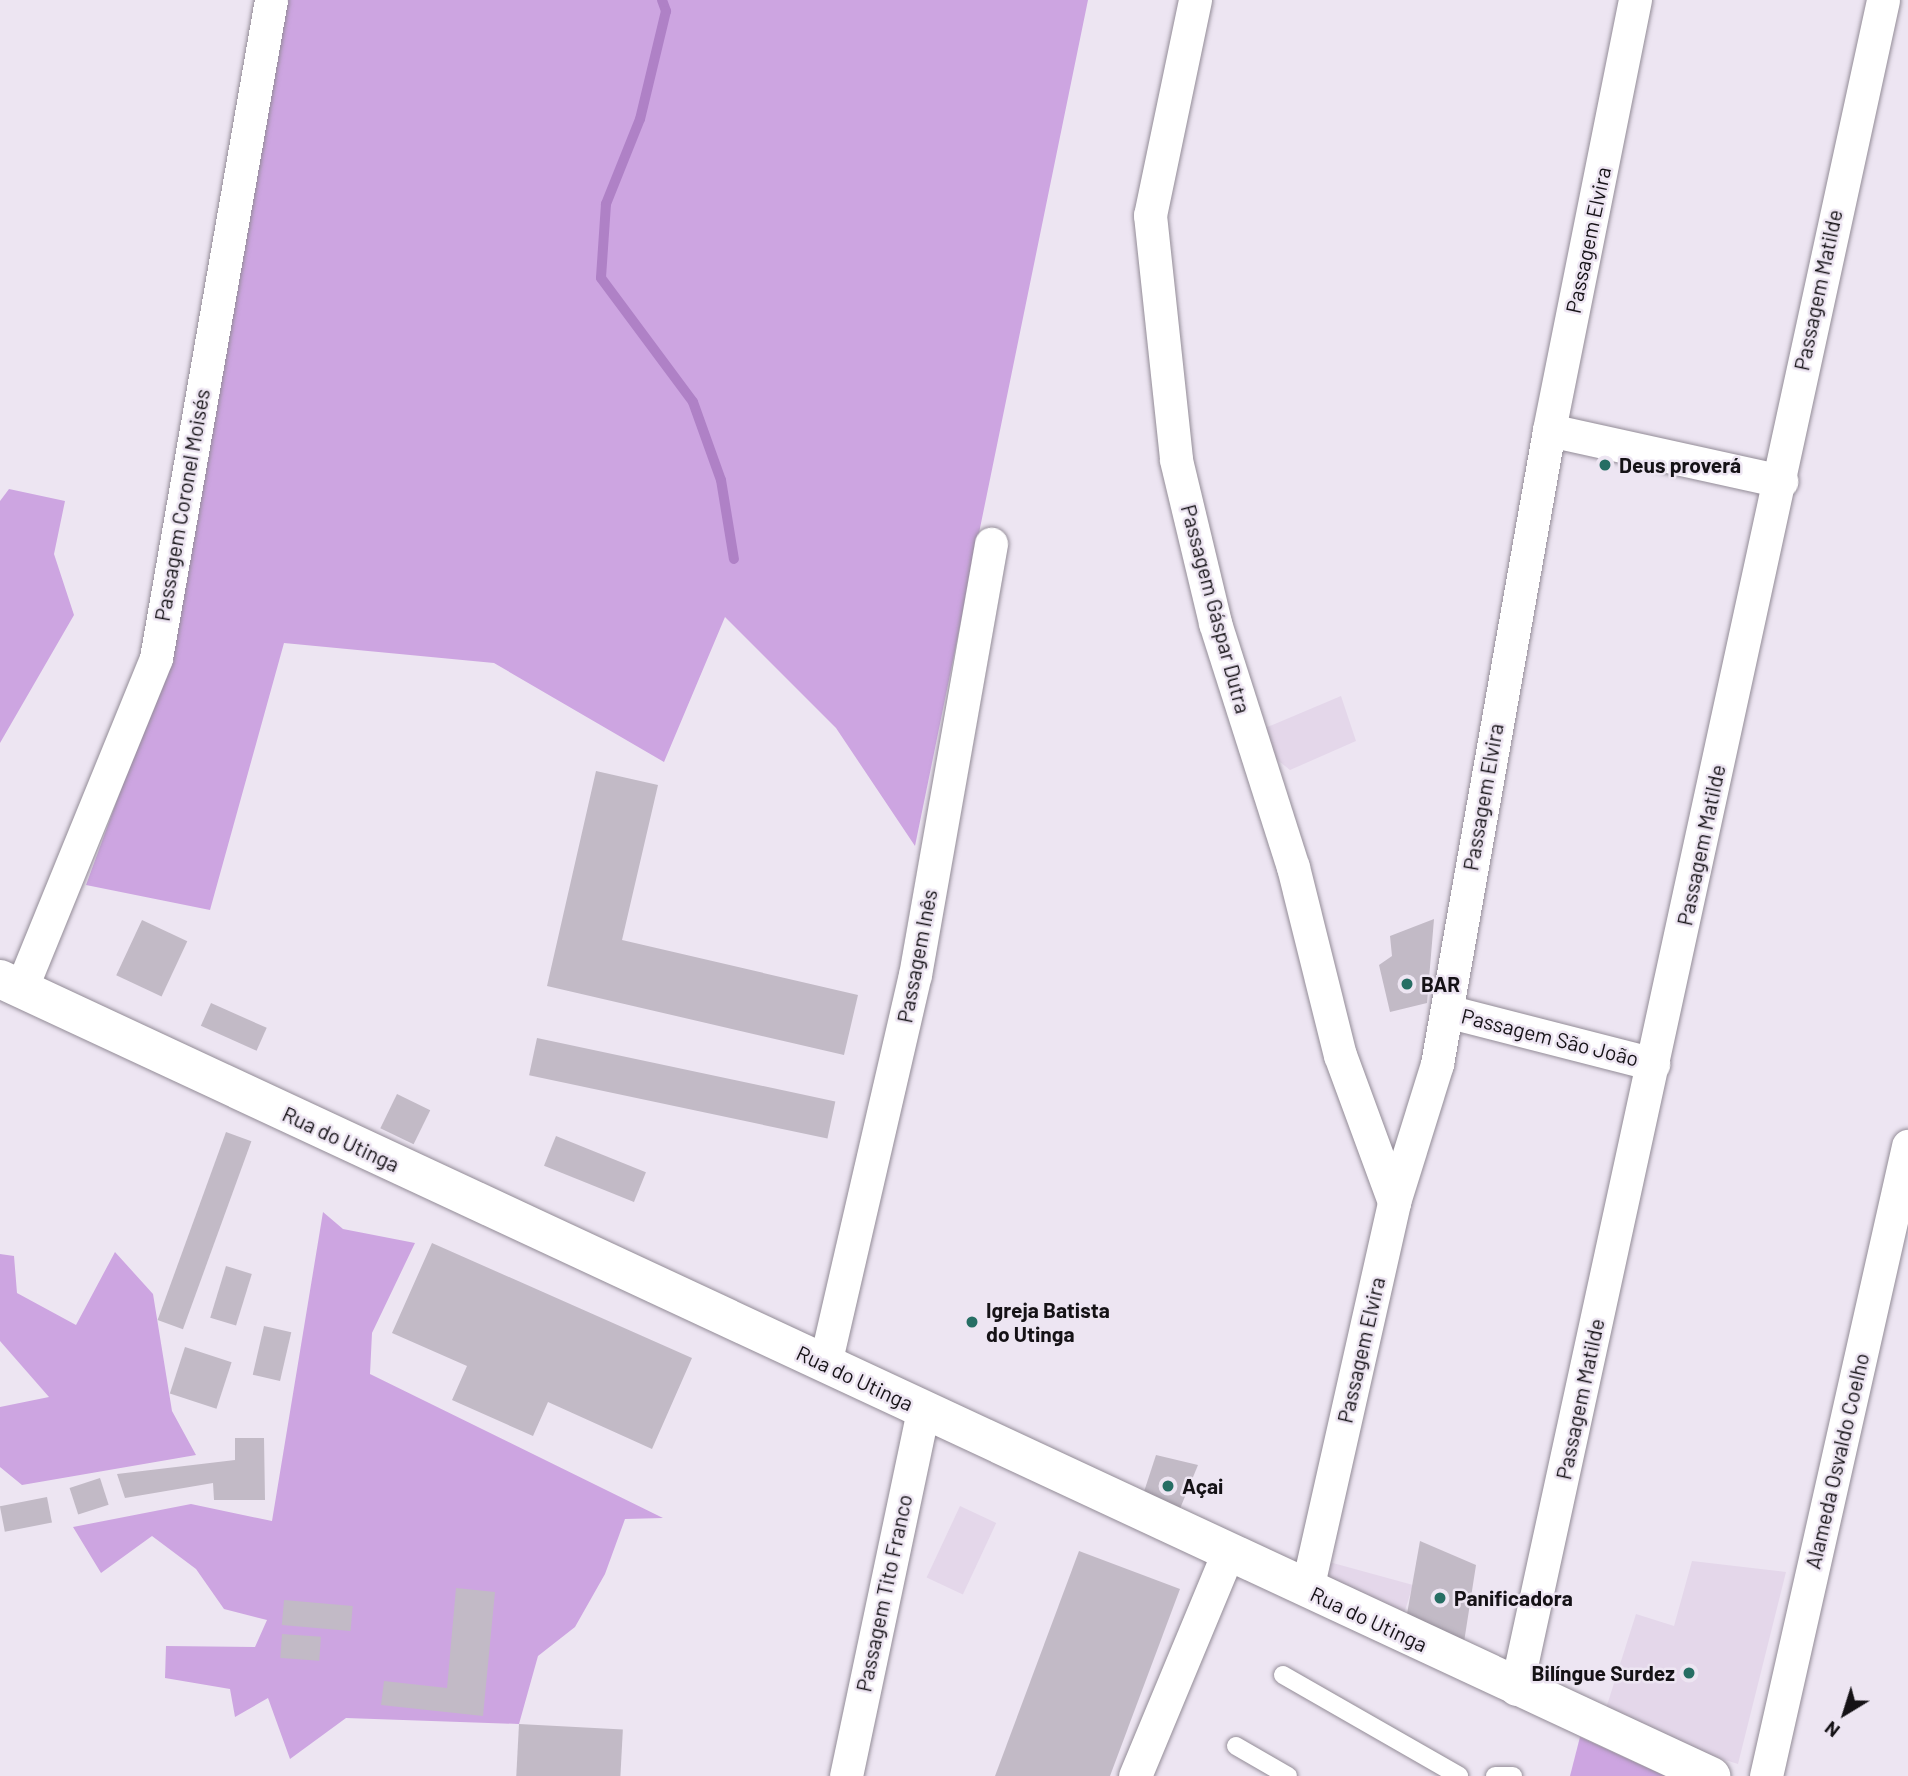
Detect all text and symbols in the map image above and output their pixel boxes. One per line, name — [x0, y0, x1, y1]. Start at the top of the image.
street label: Passagem Elvira — [1560, 165, 1616, 315]
street label: Passagem Matilde — [1789, 207, 1847, 373]
street label: Passagem Coronel Moisés — [149, 387, 215, 623]
place label: Deus proverá — [1619, 452, 1741, 478]
marker: Deus proverá — [1597, 457, 1613, 473]
street label: Passagem Gáspar Dutra — [1176, 502, 1256, 716]
street label: Passagem Elvira — [1458, 721, 1508, 873]
street label: Passagem Matilde — [1672, 762, 1730, 928]
street label: Passagem Inês — [892, 887, 942, 1025]
place label: BAR — [1421, 971, 1460, 997]
marker: BAR — [1399, 976, 1415, 992]
street label: Passagem São João — [1459, 1003, 1641, 1071]
street label: Rua do Utinga — [279, 1101, 403, 1177]
street label: Passagem Elvira — [1332, 1275, 1390, 1425]
place label: Igreja Batista do Utinga — [986, 1297, 1110, 1347]
marker: Igreja Batista do Utinga — [964, 1314, 980, 1330]
street label: Passagem Matilde — [1551, 1316, 1609, 1482]
street label: Rua do Utinga — [793, 1340, 917, 1416]
street label: Alameda Osvaldo Coelho — [1800, 1351, 1874, 1571]
place label: Açai — [1182, 1473, 1223, 1499]
marker: Açai — [1160, 1478, 1176, 1494]
street label: Passagem Tito Franco — [851, 1492, 917, 1694]
street label: Rua do Utinga — [1307, 1581, 1431, 1657]
place label: Panificadora — [1454, 1585, 1573, 1611]
marker: Panificadora — [1432, 1590, 1448, 1606]
place label: Bilíngue Surdez — [1532, 1660, 1675, 1686]
marker: Bilíngue Surdez — [1681, 1665, 1697, 1681]
north arrow — [1810, 1678, 1880, 1748]
text: N — [1820, 1717, 1844, 1743]

